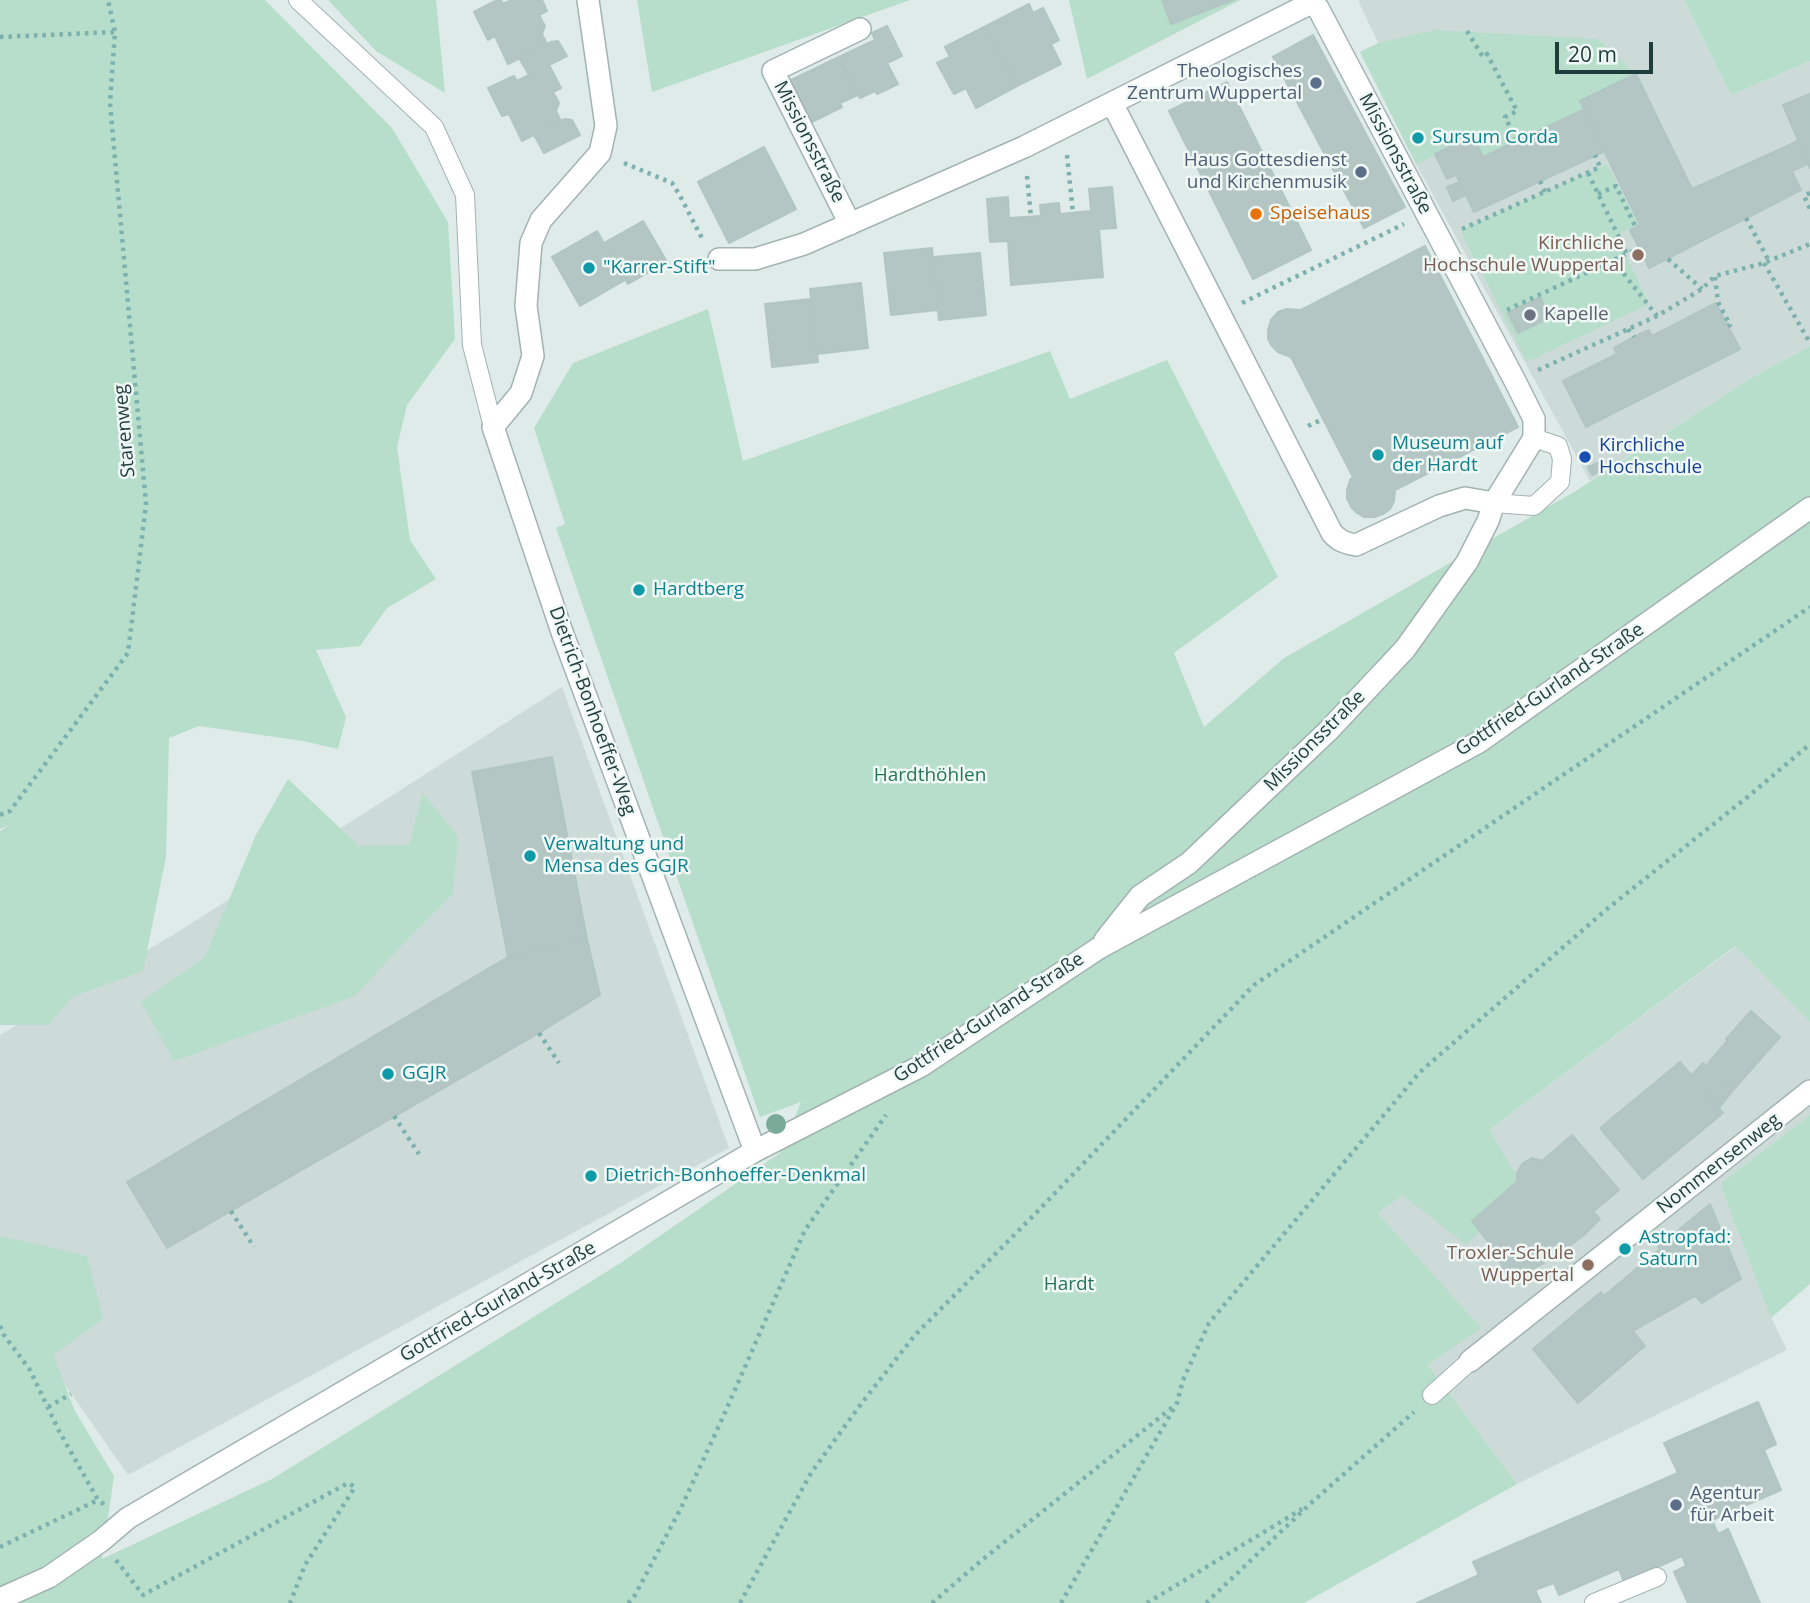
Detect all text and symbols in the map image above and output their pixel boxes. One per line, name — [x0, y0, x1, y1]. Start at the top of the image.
scale bar — [1558, 28, 1656, 72]
text: 20 m — [1568, 40, 1617, 68]
place label: Theologisches Zentrum Wuppertal — [1127, 61, 1302, 105]
marker: Theologisches Zentrum Wuppertal — [1308, 75, 1324, 91]
street label: Missionsstraße — [769, 77, 849, 207]
street label: Missionsstraße — [1354, 90, 1436, 218]
place label: Sursum Corda — [1432, 127, 1558, 149]
marker: Sursum Corda — [1410, 130, 1426, 146]
place label: Haus Gottesdienst und Kirchenmusik — [1184, 150, 1347, 194]
marker: Haus Gottesdienst und Kirchenmusik — [1353, 164, 1369, 180]
place label: Speisehaus — [1270, 203, 1370, 225]
marker: Speisehaus — [1248, 206, 1264, 222]
place label: Kirchliche Hochschule Wuppertal — [1423, 233, 1624, 277]
marker: Kirchliche Hochschule Wuppertal — [1630, 247, 1646, 263]
place label: "Karrer-Stift" — [603, 257, 716, 279]
marker: "Karrer-Stift" — [581, 260, 597, 276]
place label: Kapelle — [1544, 304, 1609, 326]
marker: Kapelle — [1522, 307, 1538, 323]
street label: Starenweg — [110, 383, 140, 479]
place label: Museum auf der Hardt — [1392, 433, 1503, 477]
place label: Kirchliche Hochschule — [1599, 435, 1702, 479]
marker: Museum auf der Hardt — [1370, 447, 1386, 463]
marker: Kirchliche Hochschule — [1577, 449, 1593, 465]
place label: Hardtberg — [653, 579, 744, 601]
marker: Hardtberg — [631, 582, 647, 598]
street label: Dietrich-Bonhoeffer-Weg — [544, 604, 640, 818]
street label: Gottfried-Gurland-Straße — [1452, 618, 1648, 762]
street label: Missionsstraße — [1260, 686, 1370, 796]
park label: Hardthöhlen — [874, 765, 986, 787]
place label: Verwaltung und Mensa des GGJR — [544, 834, 689, 878]
marker: Verwaltung und Mensa des GGJR — [522, 848, 538, 864]
street label: Gottfried-Gurland-Straße — [890, 948, 1088, 1088]
place label: GGJR — [402, 1063, 446, 1085]
marker: GGJR — [380, 1066, 396, 1082]
street label: Nommensenweg — [1653, 1109, 1785, 1219]
place label: Dietrich-Bonhoeffer-Denkmal — [605, 1165, 866, 1187]
marker: Dietrich-Bonhoeffer-Denkmal — [583, 1168, 599, 1184]
place label: Astropfad: Saturn — [1639, 1227, 1731, 1271]
street label: Gottfried-Gurland-Straße — [396, 1237, 600, 1367]
marker: Astropfad: Saturn — [1617, 1241, 1633, 1257]
place label: Troxler-Schule Wuppertal — [1447, 1243, 1574, 1287]
marker: Troxler-Schule Wuppertal — [1580, 1257, 1596, 1273]
park label: Hardt — [1044, 1274, 1094, 1296]
place label: Agentur für Arbeit — [1690, 1483, 1774, 1527]
marker: Agentur für Arbeit — [1668, 1497, 1684, 1513]

